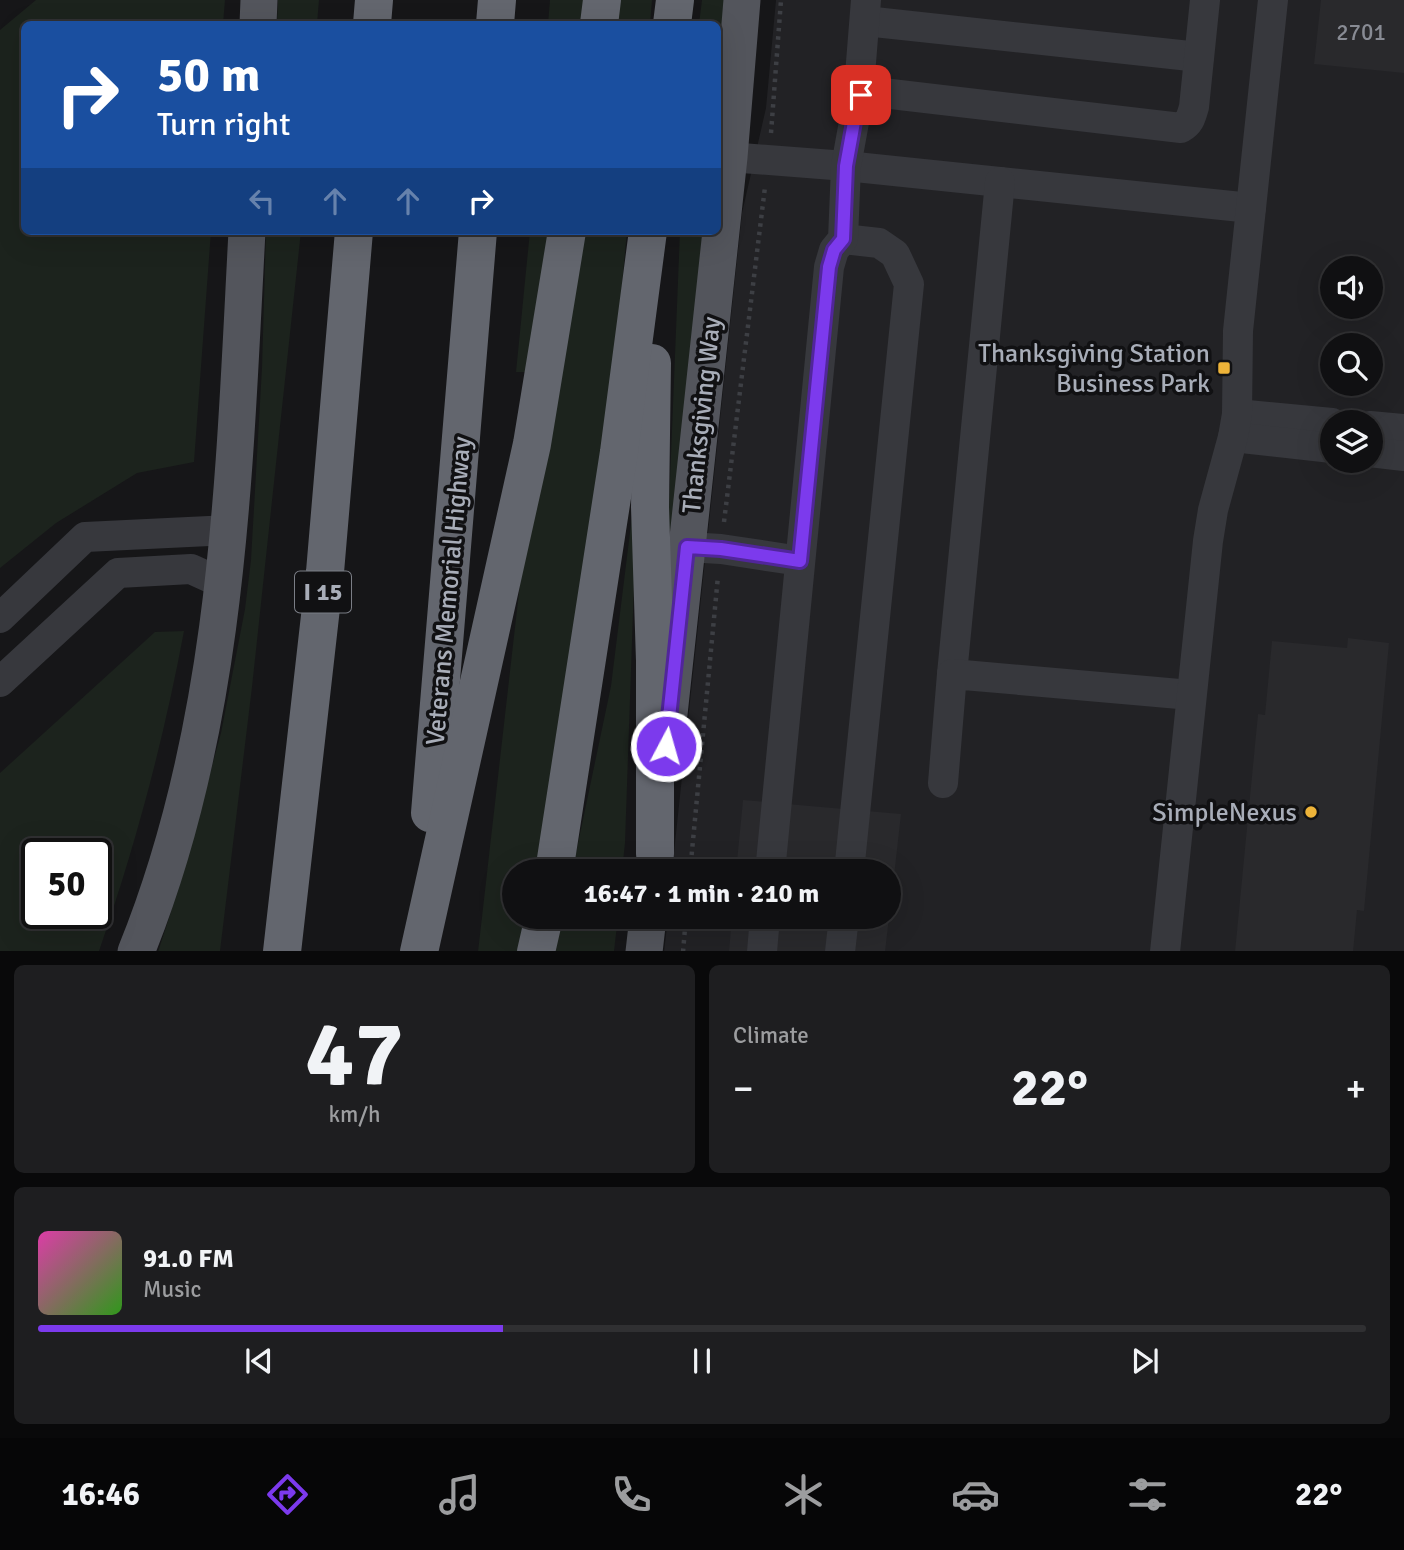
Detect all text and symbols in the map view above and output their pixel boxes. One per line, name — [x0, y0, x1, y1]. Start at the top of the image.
house number: 2701 — [1336, 18, 1386, 47]
text: 50 m — [157, 45, 260, 105]
icon: right — [42, 49, 133, 140]
pin — [831, 65, 891, 125]
icon: arrive — [842, 76, 880, 114]
text: Turn right — [157, 105, 290, 144]
icon: left — [243, 182, 281, 220]
icon: ahead — [316, 182, 354, 220]
icon: ahead — [389, 182, 427, 220]
icon: right — [462, 182, 500, 220]
map controls — [1320, 256, 1383, 473]
button: sound — [1320, 256, 1383, 319]
street label: Thanksgiving Way — [676, 315, 728, 515]
button: search — [1320, 333, 1383, 396]
place label: Thanksgiving Station Business Park — [978, 338, 1210, 400]
marker: Thanksgiving Station Business Park — [1216, 360, 1232, 376]
button: layers — [1320, 410, 1383, 473]
street label: Veterans Memorial Highway — [420, 435, 478, 747]
road number: I 15 — [295, 572, 351, 612]
position arrow — [629, 709, 703, 783]
place label: SimpleNexus — [1152, 797, 1297, 829]
marker: SimpleNexus — [1303, 804, 1319, 820]
speed limit sign: 50 — [21, 838, 112, 929]
text: 16:47 · 1 min · 210 m — [584, 878, 819, 910]
text: 47 — [305, 998, 404, 1111]
text: Climate — [733, 1021, 809, 1050]
text: 22° — [1011, 1056, 1088, 1120]
text: − — [733, 1065, 754, 1112]
text: + — [1345, 1065, 1366, 1112]
text: km/h — [328, 1100, 381, 1129]
text: 91.0 FM — [143, 1243, 234, 1275]
text: Music — [143, 1275, 201, 1304]
icon: previous — [240, 1342, 278, 1380]
icon: pause — [683, 1342, 721, 1380]
icon: next — [1126, 1342, 1164, 1380]
icon: directions — [263, 1470, 312, 1519]
icon: music — [435, 1470, 484, 1519]
icon: phone — [607, 1470, 656, 1519]
icon: climate — [779, 1470, 828, 1519]
icon: car — [951, 1470, 1000, 1519]
icon: filters — [1123, 1470, 1172, 1519]
text: 16:46 — [62, 1475, 140, 1514]
text: 22° — [1295, 1475, 1342, 1514]

